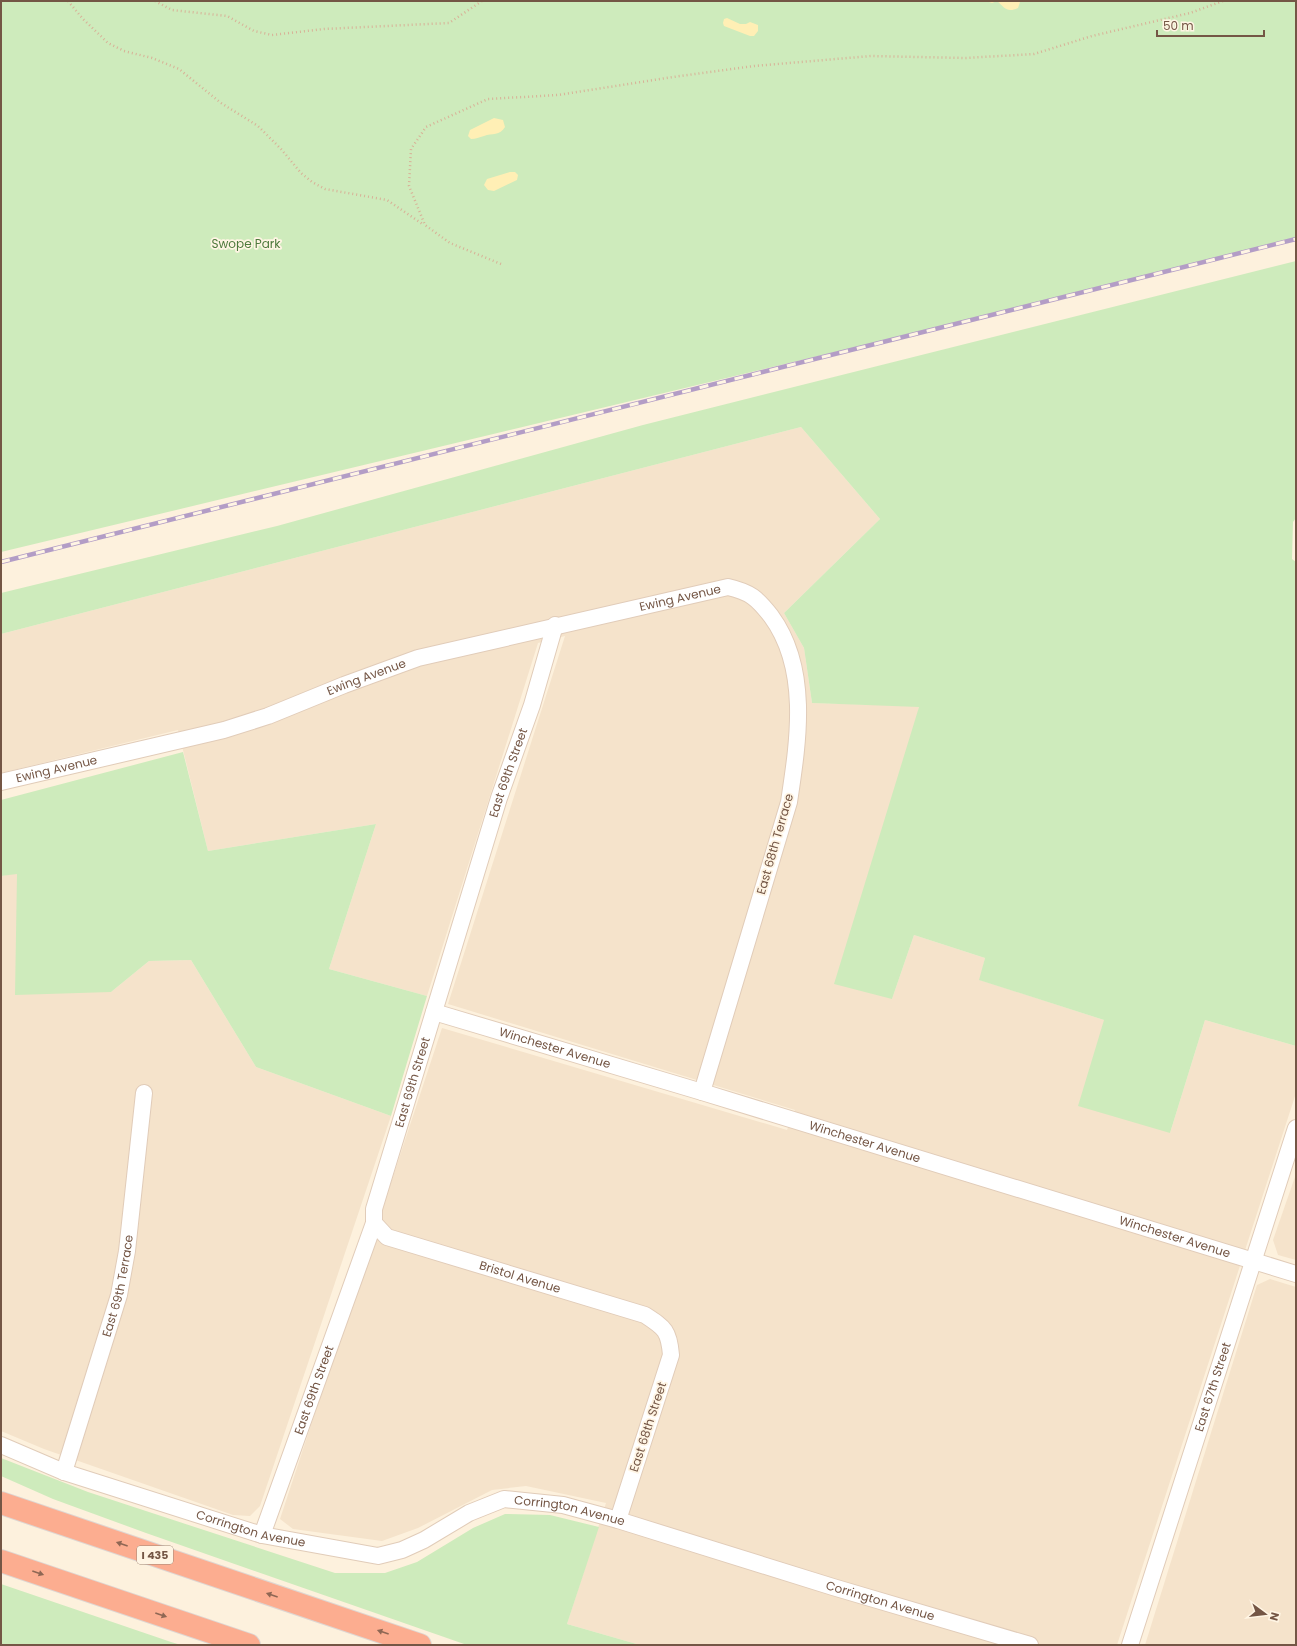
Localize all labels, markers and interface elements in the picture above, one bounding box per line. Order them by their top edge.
scale bar [1157,12,1264,38]
text: 50 m [1163,17,1194,34]
park label: Swope Park [211,235,281,252]
street label: Ewing Avenue [638,580,722,615]
street label: Ewing Avenue [324,654,408,699]
street label: East 69th Street [485,725,531,819]
street label: Ewing Avenue [14,751,99,786]
street label: East 68th Terrace [752,791,797,896]
street label: Winchester Avenue [497,1023,613,1072]
street label: East 69th Street [390,1035,434,1129]
street label: Winchester Avenue [807,1116,923,1166]
street label: Winchester Avenue [1117,1211,1233,1261]
street label: East 69th Terrace [97,1234,137,1339]
street label: Bristol Avenue [477,1256,563,1297]
street label: East 67th Street [1190,1340,1235,1434]
street label: East 69th Street [290,1343,337,1437]
street label: East 68th Street [625,1380,670,1474]
street label: Corrington Avenue [513,1491,627,1530]
street label: Corrington Avenue [194,1506,307,1551]
one-way arrow [116,1541,128,1547]
road number: I 435 [137,1546,173,1564]
one-way arrow [32,1571,44,1577]
street label: Corrington Avenue [824,1576,937,1624]
one-way arrow [265,1592,277,1598]
north arrow [1245,1594,1285,1634]
text: N [1266,1611,1283,1623]
one-way arrow [155,1613,167,1619]
one-way arrow [376,1629,388,1635]

